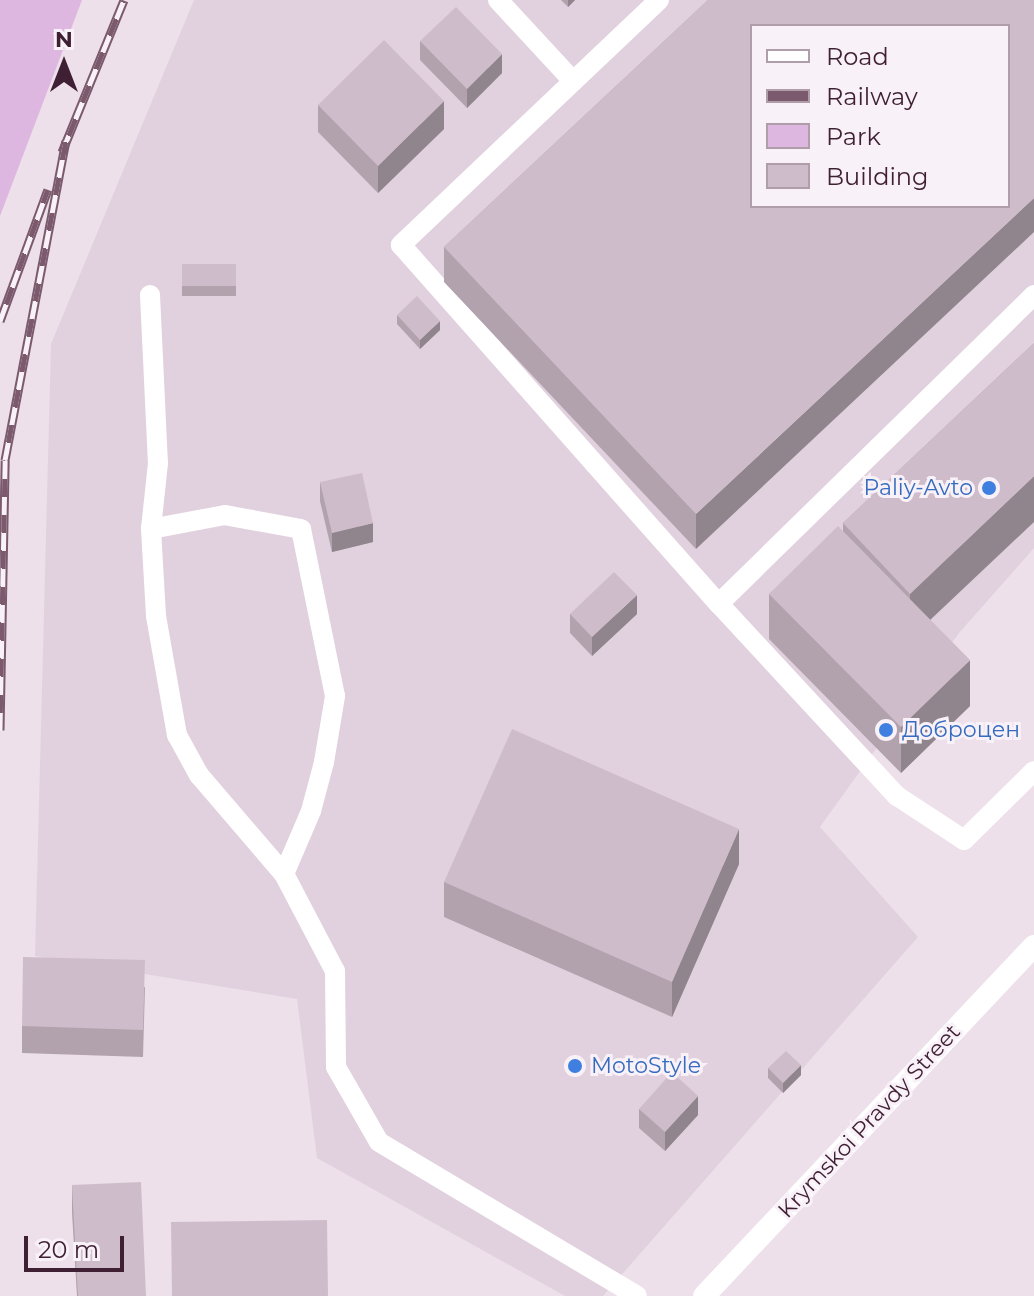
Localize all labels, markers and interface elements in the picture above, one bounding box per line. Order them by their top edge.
north arrow [24,24,104,104]
legend [750,24,1010,208]
text: N [55,26,73,53]
text: Road [826,42,889,71]
text: Railway [826,82,918,111]
text: Park [826,122,881,151]
text: Building [826,162,929,191]
place label: Paliy-Avto [864,475,973,501]
marker: Paliy-Avto [980,479,998,497]
place label: Доброцен [902,717,1020,743]
marker: Доброцен [877,721,895,739]
street label: Krymskoi Pravdy Street [772,1019,966,1223]
place label: MotoStyle [591,1053,701,1079]
marker: MotoStyle [566,1057,584,1075]
scale bar [28,1220,128,1270]
text: 20 m [38,1235,99,1264]

